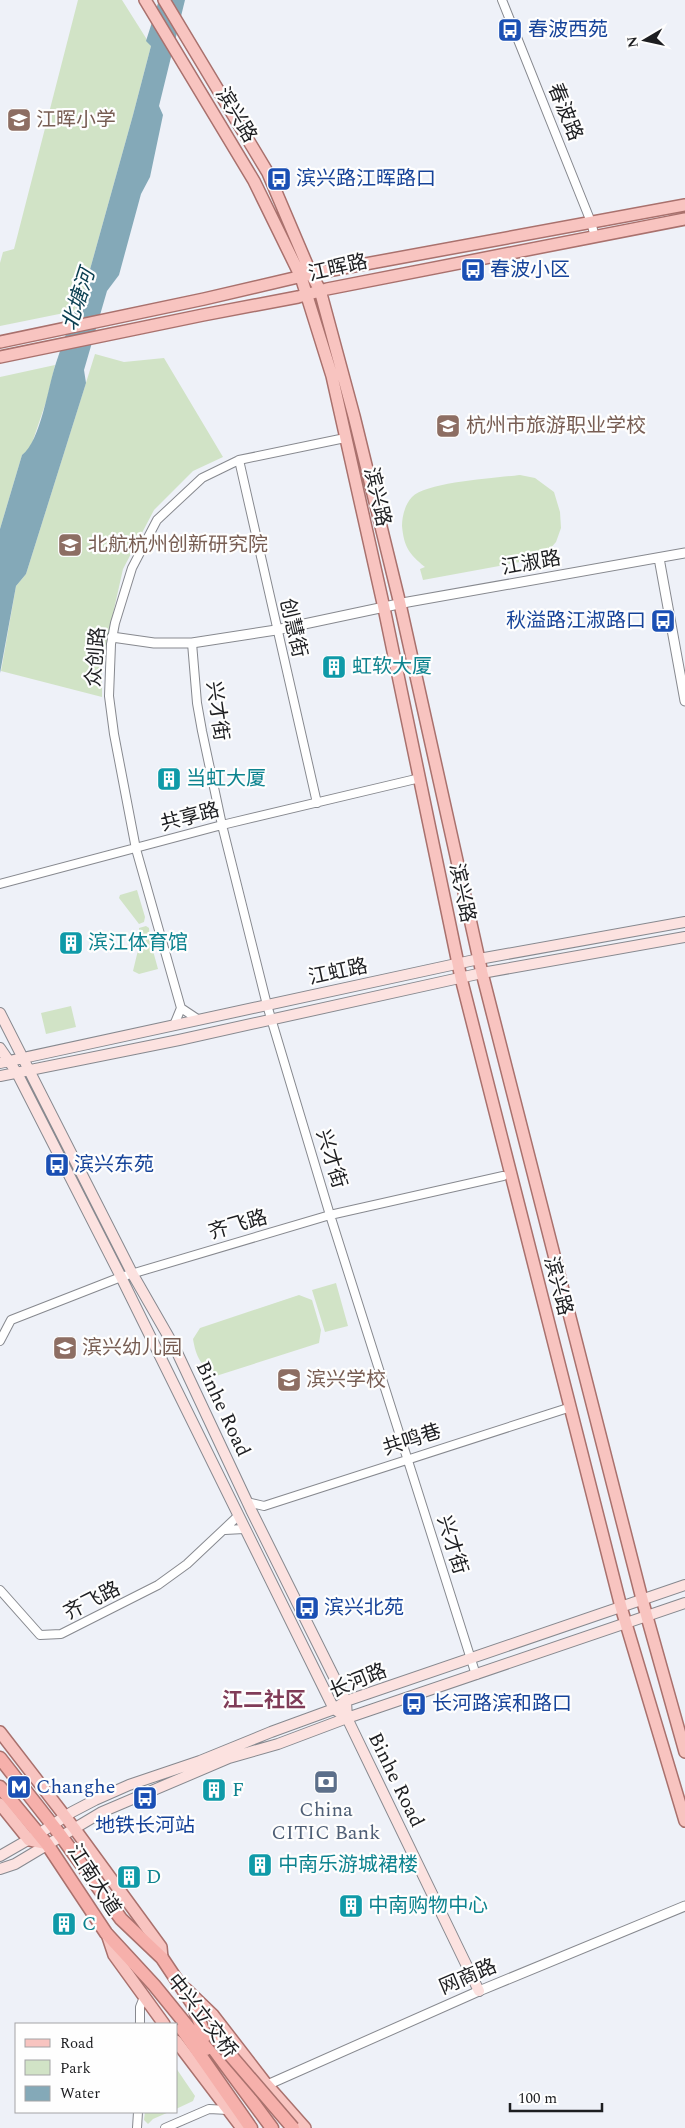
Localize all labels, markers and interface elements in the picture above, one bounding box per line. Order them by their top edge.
place label: 春波西苑 [528,15,608,45]
north arrow [620,15,670,65]
bus stop icon: 春波西苑 [497,17,523,43]
text: N [621,35,644,49]
street label: 春波路 [540,79,590,145]
street label: 滨兴路 [208,82,264,148]
place label: 江晖小学 [36,105,116,135]
school or university icon: 江晖小学 [6,107,32,133]
place label: 滨兴路江晖路口 [296,164,436,194]
bus stop icon: 滨兴路江晖路口 [266,166,292,192]
street label: 江晖路 [305,247,371,289]
place label: 春波小区 [490,255,570,285]
bus stop icon: 春波小区 [460,257,486,283]
water label: 北塘河 [54,261,105,335]
place label: 杭州市旅游职业学校 [466,411,646,441]
school or university icon: 杭州市旅游职业学校 [435,413,461,439]
street label: 滨兴路 [356,464,398,530]
place label: 北航杭州创新研究院 [88,530,268,560]
school or university icon: 北航杭州创新研究院 [57,532,83,558]
street label: 江淑路 [499,543,563,583]
street label: 创慧街 [272,595,314,661]
place label: 秋溢路江淑路口 [506,606,646,636]
bus stop icon: 秋溢路江淑路口 [650,608,676,634]
street label: 众创路 [78,626,114,688]
place label: 虹软大厦 [352,652,432,682]
building icon: 虹软大厦 [321,654,347,680]
street label: 兴才街 [198,679,236,743]
place label: 当虹大厦 [186,764,266,794]
building icon: 当虹大厦 [156,766,182,792]
street label: 共享路 [157,795,223,839]
street label: 滨兴路 [441,861,483,925]
place label: 滨江体育馆 [88,928,188,958]
building icon: 滨江体育馆 [58,930,84,956]
street label: 江虹路 [306,951,370,993]
street label: 兴才街 [308,1126,354,1192]
place label: 滨兴东苑 [74,1150,154,1180]
bus stop icon: 滨兴东苑 [44,1152,70,1178]
street label: 齐飞路 [205,1202,271,1248]
street label: 滨兴路 [536,1253,580,1319]
place label: 滨兴幼儿园 [82,1333,182,1363]
school or university icon: 滨兴幼儿园 [52,1335,78,1361]
street label: Binhe Road [188,1356,258,1462]
place label: 滨兴学校 [306,1365,386,1395]
school or university icon: 滨兴学校 [276,1367,302,1393]
street label: 共鸣巷 [379,1416,445,1464]
street label: 兴才街 [429,1512,475,1578]
street label: 齐飞路 [58,1574,126,1628]
place label: 滨兴北苑 [324,1593,404,1623]
bus stop icon: 滨兴北苑 [294,1595,320,1621]
street label: 长河路 [325,1656,391,1706]
district label: 江二社区 [222,1685,306,1717]
place label: 长河路滨和路口 [432,1689,572,1719]
bus stop icon: 长河路滨和路口 [401,1691,427,1717]
street label: Binhe Road [360,1727,432,1833]
bank icon: China CITIC Bank [313,1769,339,1795]
place label: Changhe [36,1772,115,1802]
metro station icon: Changhe [6,1774,32,1800]
place label: F [232,1775,244,1805]
building icon: F [201,1777,227,1803]
bus stop icon: 地铁长河站 [132,1785,158,1811]
place label: China CITIC Bank [272,1795,380,1848]
place label: 地铁长河站 [95,1811,195,1841]
street label: 江南大道 [60,1838,128,1922]
place label: 中南乐游城裙楼 [278,1850,418,1880]
building icon: 中南乐游城裙楼 [247,1852,273,1878]
place label: D [146,1862,162,1892]
building icon: D [116,1864,142,1890]
place label: 中南购物中心 [368,1891,488,1921]
building icon: 中南购物中心 [338,1893,364,1919]
place label: C [82,1909,97,1939]
building icon: C [51,1911,77,1937]
street label: 网商路 [435,1951,501,2003]
street label: 中兴立交桥 [159,1967,245,2065]
legend [15,2023,178,2113]
text: Road [60,2032,94,2055]
text: Park [60,2057,91,2080]
scale bar [510,2080,602,2112]
text: Water [60,2082,100,2105]
text: 100 m [518,2087,557,2110]

